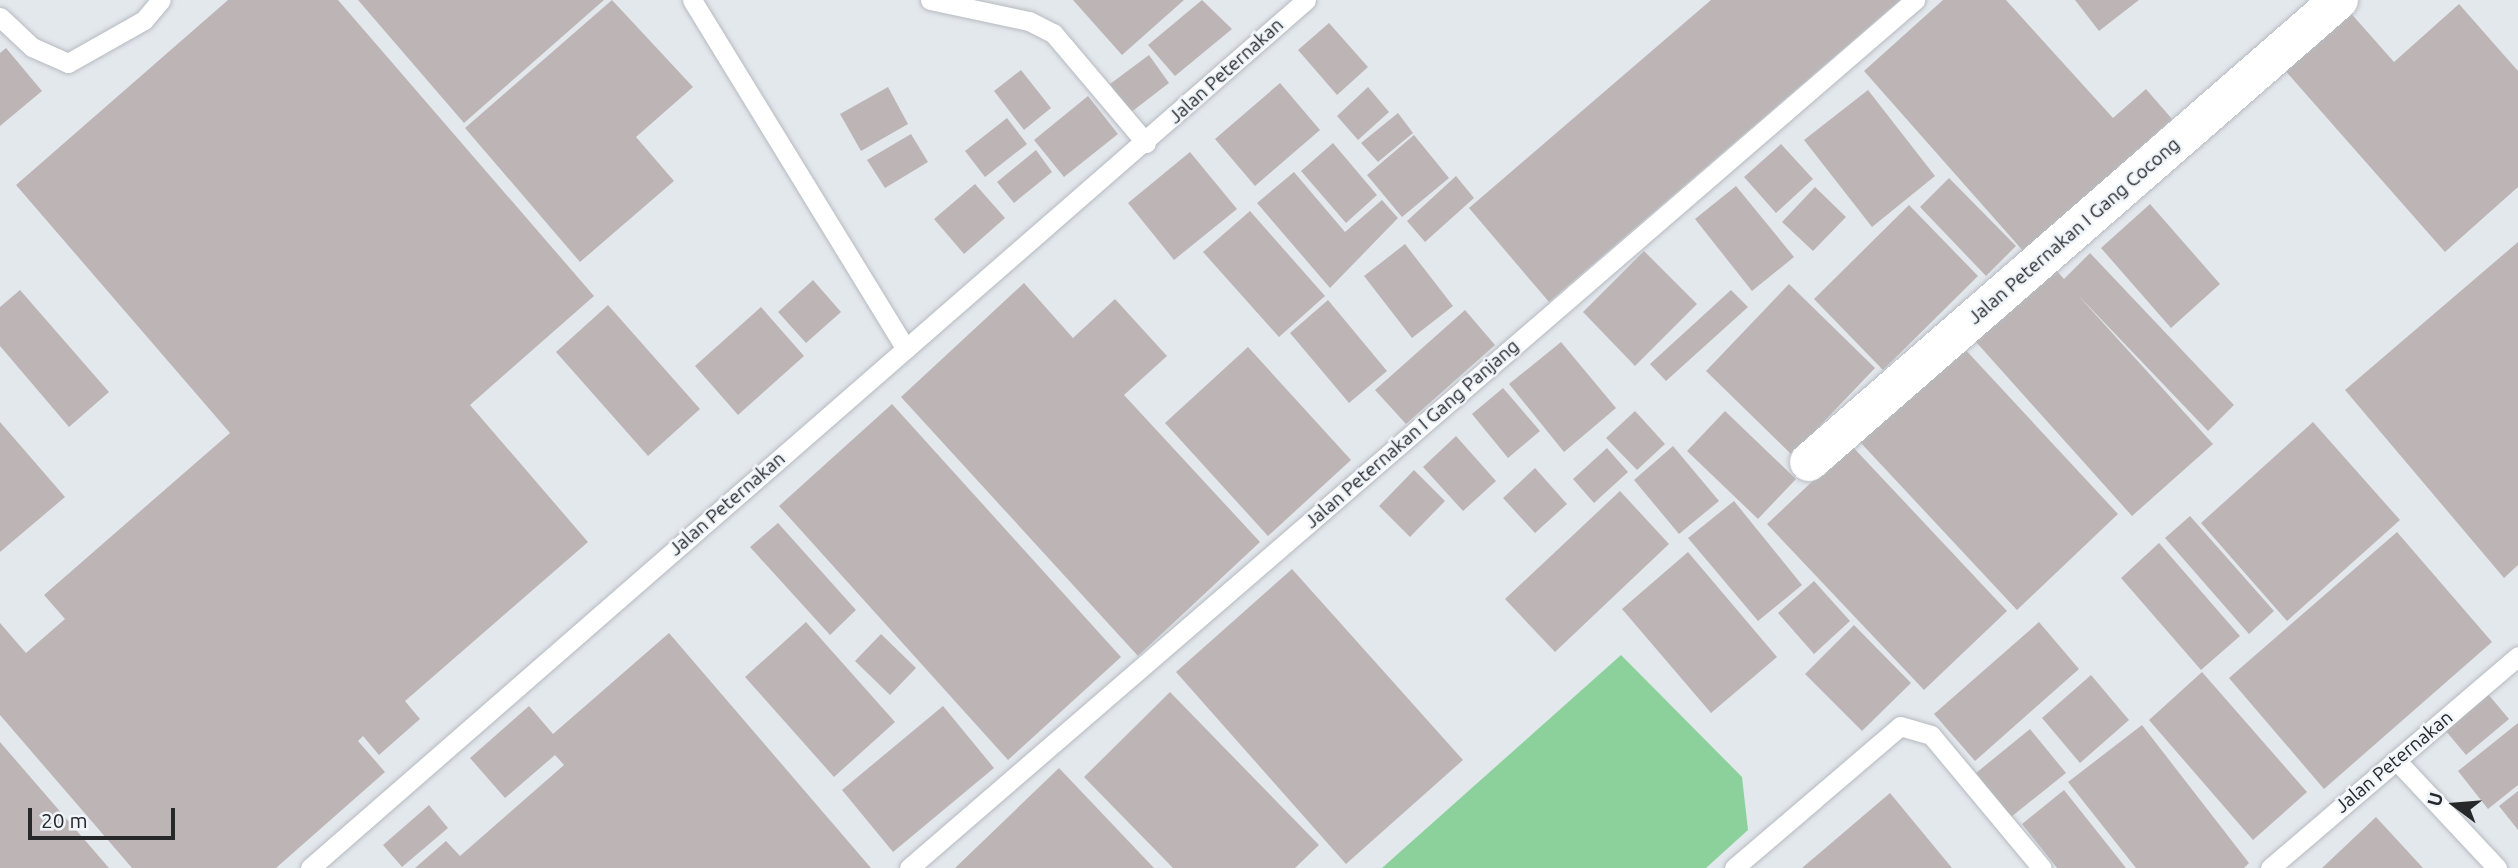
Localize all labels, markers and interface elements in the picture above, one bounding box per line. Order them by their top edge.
street label: Jalan Peternakan [1164,14,1288,128]
street label: Jalan Peternakan I Gang Cocong [1964,133,2184,329]
street label: Jalan Peternakan I Gang Panjang [1300,335,1524,533]
street label: Jalan Peternakan [664,447,790,561]
street label: Jalan Peternakan [2331,706,2457,818]
north arrow [2420,770,2490,840]
text: U [2422,790,2447,809]
scale bar [32,794,178,838]
text: 20 m [41,808,88,832]

